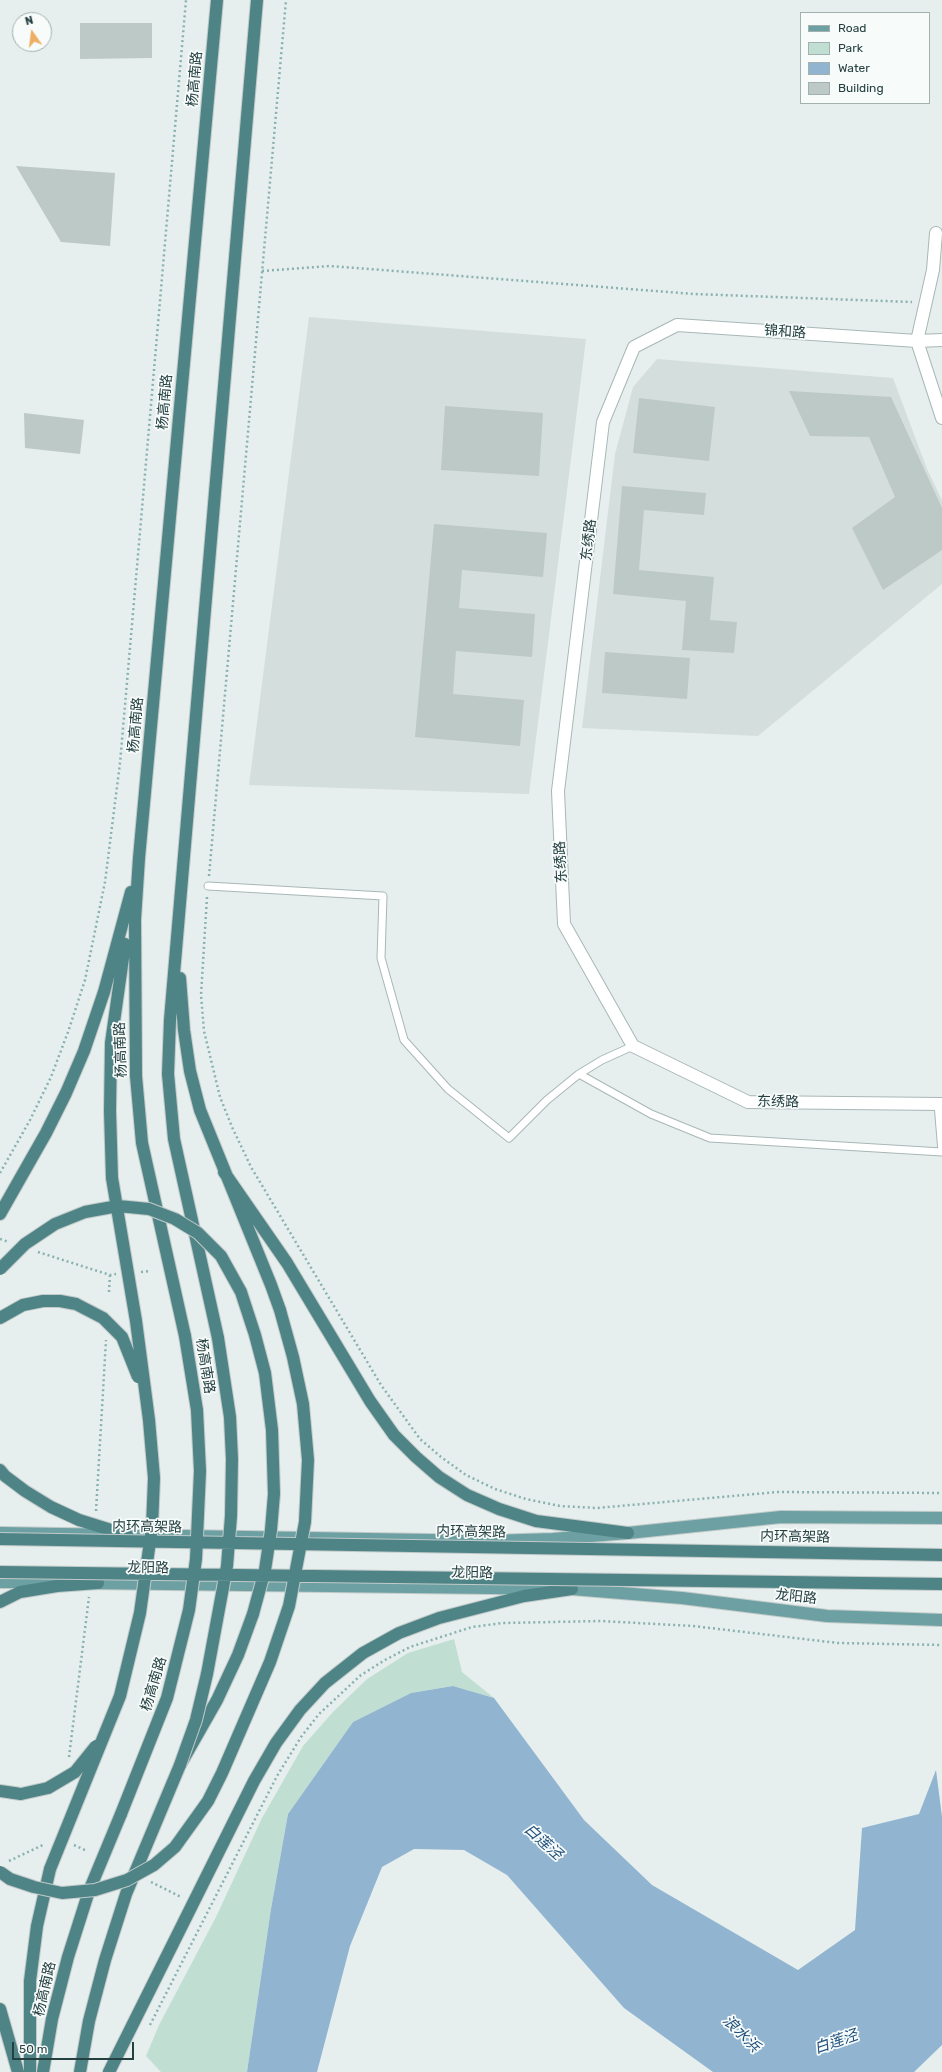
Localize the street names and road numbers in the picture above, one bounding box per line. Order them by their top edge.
street label: 杨高南路 [184,50,206,108]
street label: 锦和路 [763,322,807,342]
street label: 杨高南路 [154,373,176,431]
street label: 东绣路 [578,518,600,562]
street label: 杨高南路 [125,696,147,754]
street label: 东绣路 [552,841,570,883]
street label: 杨高南路 [112,1022,130,1078]
street label: 东绣路 [757,1093,799,1111]
street label: 杨高南路 [192,1337,218,1395]
street label: 内环高架路 [112,1518,182,1536]
street label: 内环高架路 [436,1523,506,1541]
street label: 内环高架路 [760,1528,830,1546]
street label: 龙阳路 [127,1559,169,1577]
street label: 龙阳路 [451,1564,493,1582]
street label: 龙阳路 [774,1586,818,1608]
street label: 杨高南路 [138,1655,170,1713]
street label: 杨高南路 [31,1960,59,2018]

